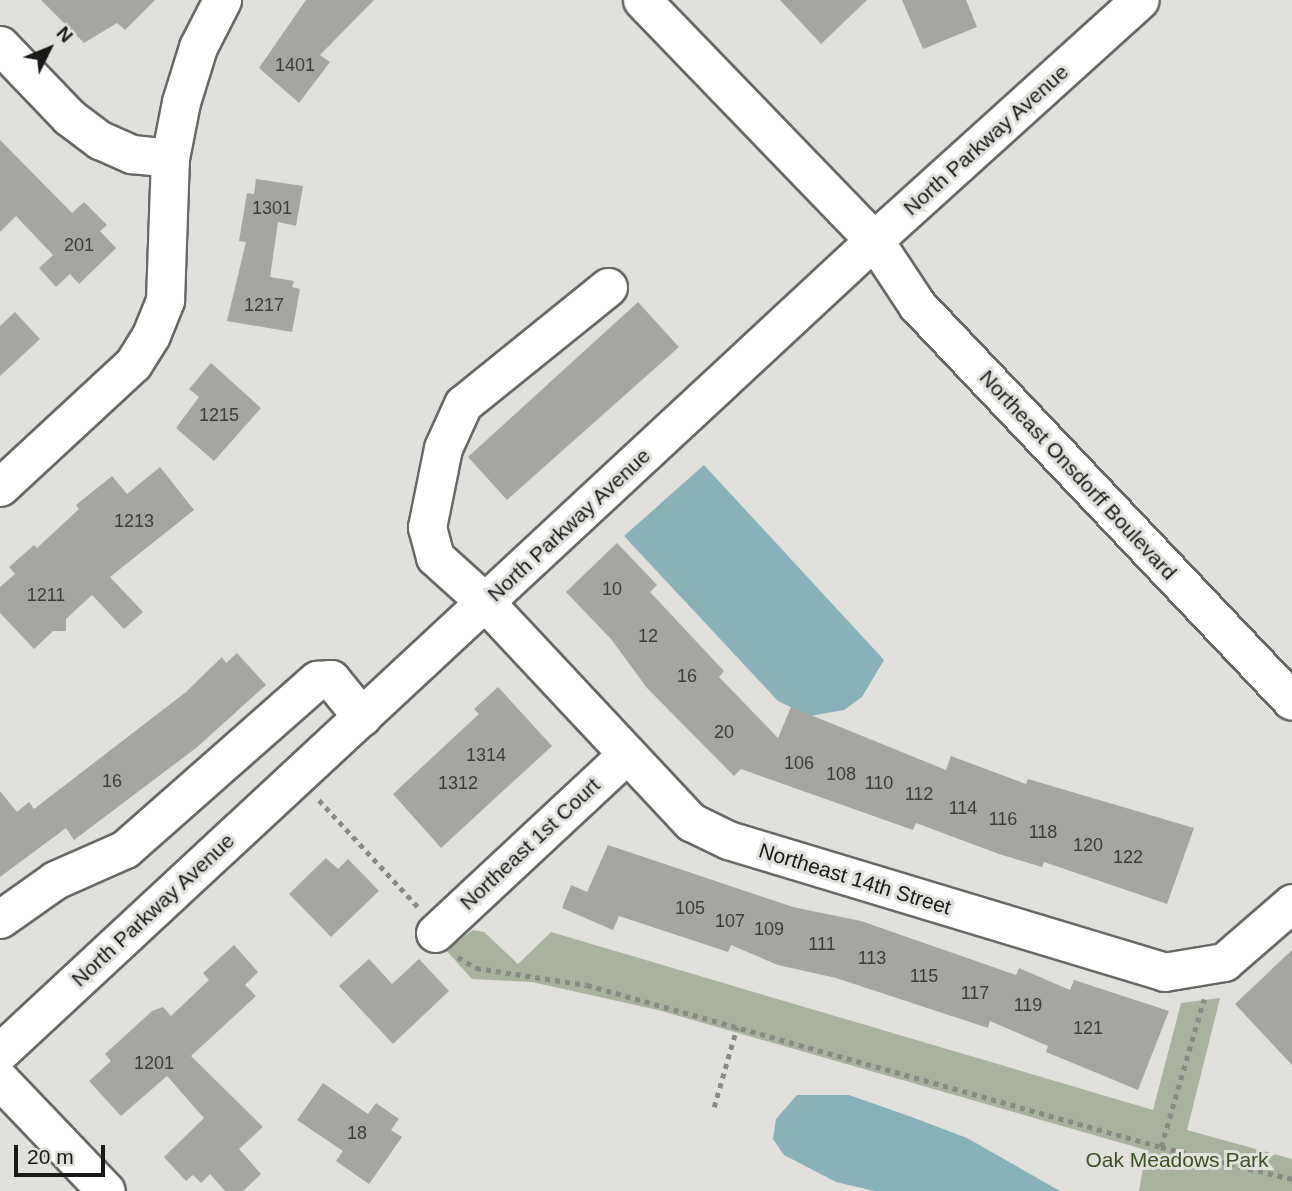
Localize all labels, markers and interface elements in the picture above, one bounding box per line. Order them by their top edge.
north arrow [14,14,84,84]
text: N [52,22,77,47]
house number: 1401 [275,54,315,76]
street label: North Parkway Avenue [898,59,1074,221]
house number: 1301 [252,197,292,219]
house number: 201 [64,234,94,256]
house number: 1217 [244,294,284,316]
street label: Northeast Onsdorff Boulevard [974,365,1182,585]
house number: 1215 [199,404,239,426]
street label: North Parkway Avenue [482,443,656,607]
house number: 1213 [114,510,154,532]
house number: 10 [602,578,622,600]
house number: 1211 [27,584,65,606]
house number: 12 [638,625,658,647]
house number: 16 [677,665,697,687]
house number: 20 [714,721,734,743]
house number: 1314 [466,744,506,766]
house number: 106 [784,752,814,774]
house number: 108 [826,763,856,785]
house number: 16 [102,770,122,792]
house number: 1312 [438,772,478,794]
house number: 110 [865,772,893,794]
street label: Northeast 1st Court [455,773,605,915]
house number: 112 [905,783,933,805]
house number: 114 [949,797,977,819]
house number: 116 [989,808,1017,830]
house number: 118 [1029,821,1057,843]
street label: North Parkway Avenue [66,828,240,992]
house number: 120 [1073,834,1103,856]
street label: Northeast 14th Street [756,838,954,920]
house number: 122 [1113,846,1143,868]
house number: 105 [675,897,705,919]
house number: 107 [715,910,745,932]
house number: 109 [754,918,784,940]
house number: 111 [808,933,836,955]
house number: 113 [858,947,886,969]
house number: 115 [910,965,938,987]
house number: 117 [961,982,989,1004]
house number: 119 [1014,994,1042,1016]
house number: 121 [1073,1017,1103,1039]
house number: 1201 [134,1052,174,1074]
house number: 18 [347,1122,367,1144]
scale bar [18,1132,108,1176]
text: 20 m [27,1145,74,1168]
park label: Oak Meadows Park [1085,1147,1269,1173]

